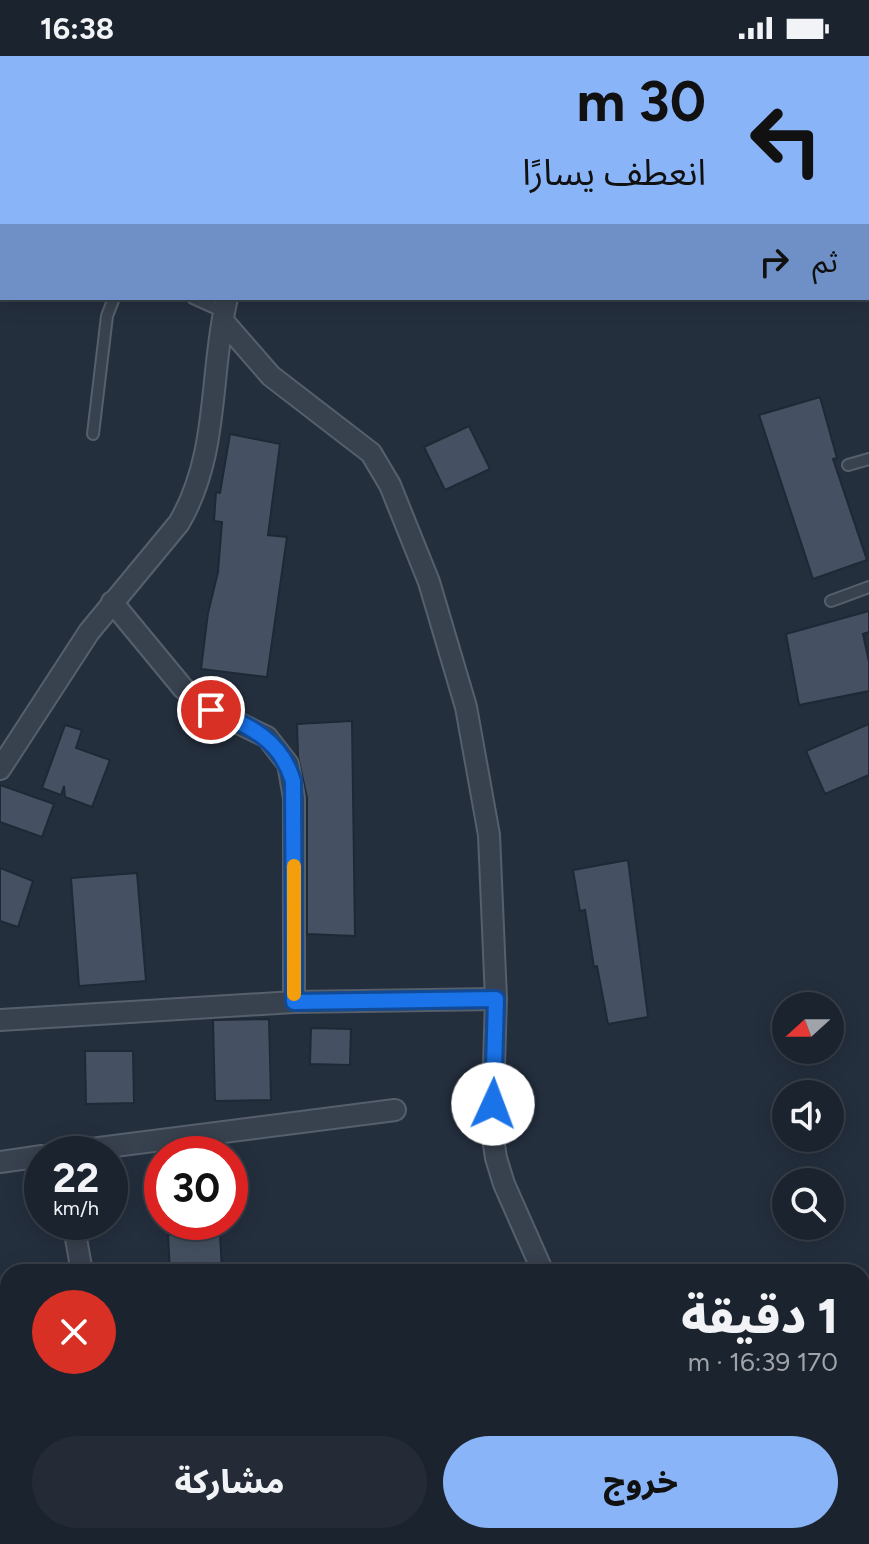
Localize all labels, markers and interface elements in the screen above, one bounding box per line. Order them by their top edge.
text: 16:38 [40,10,114,47]
text: 30 m [576,68,706,135]
icon: left [734,88,838,192]
text: انعطف يسارًا [522,151,706,194]
icon: right [752,240,796,284]
text: ثم [812,243,838,280]
pin [177,676,245,744]
icon: arrive [189,688,233,732]
north arrow [772,992,844,1064]
map controls [772,992,844,1240]
position arrow [451,1062,535,1146]
button: sound [772,1080,844,1152]
speed limit sign: 30 [144,1136,248,1240]
text: 22 [53,1154,99,1202]
button: search [772,1168,844,1240]
text: km/h [53,1196,99,1220]
text: 1 دقيقة [681,1287,838,1345]
button: close [32,1290,116,1374]
text: 170 m · 16:39 [688,1346,838,1378]
button: مشاركة [32,1436,427,1528]
button: خروج [443,1436,838,1528]

